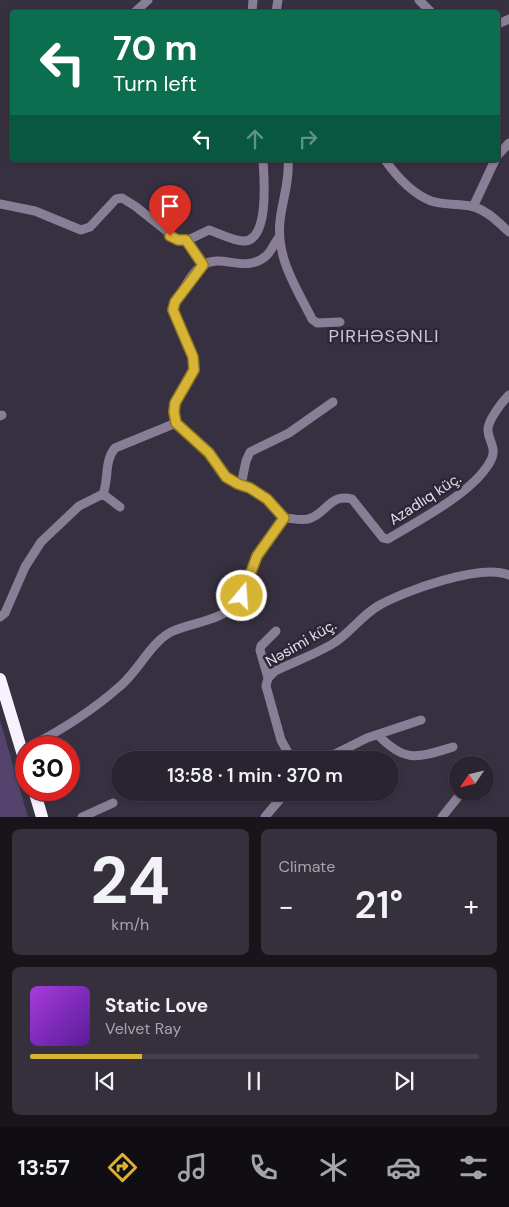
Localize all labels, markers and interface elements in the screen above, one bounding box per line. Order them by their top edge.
text: 70 m [113,25,197,71]
icon: left [30,30,95,95]
text: Turn left [113,69,197,98]
icon: left [188,125,216,153]
icon: ahead [241,125,269,153]
icon: right [294,125,322,153]
pin [149,185,191,236]
icon: arrive [156,192,184,220]
district label: PIRHƏSƏNLI [329,324,439,348]
street label: Azadlıq küç. [385,468,465,530]
position arrow [215,569,267,621]
street label: Nəsimi küç. [262,615,340,671]
speed limit sign: 30 [15,736,80,801]
north arrow [449,756,494,801]
map controls [449,756,494,801]
text: 13:58 · 1 min · 370 m [167,763,343,788]
text: 24 [91,839,170,923]
text: Climate [279,856,335,877]
text: 21° [354,880,403,930]
text: − [279,888,294,925]
text: + [464,888,479,925]
text: km/h [111,914,149,935]
text: Static Love [105,993,208,1018]
text: Velvet Ray [105,1018,181,1039]
icon: previous [91,1067,119,1095]
icon: pause [240,1067,268,1095]
icon: next [390,1067,418,1095]
icon: directions [105,1150,140,1185]
icon: music [175,1150,210,1185]
icon: phone [246,1150,281,1185]
icon: climate [316,1150,351,1185]
icon: car [386,1150,421,1185]
icon: filters [456,1150,491,1185]
text: 13:57 [18,1153,70,1182]

